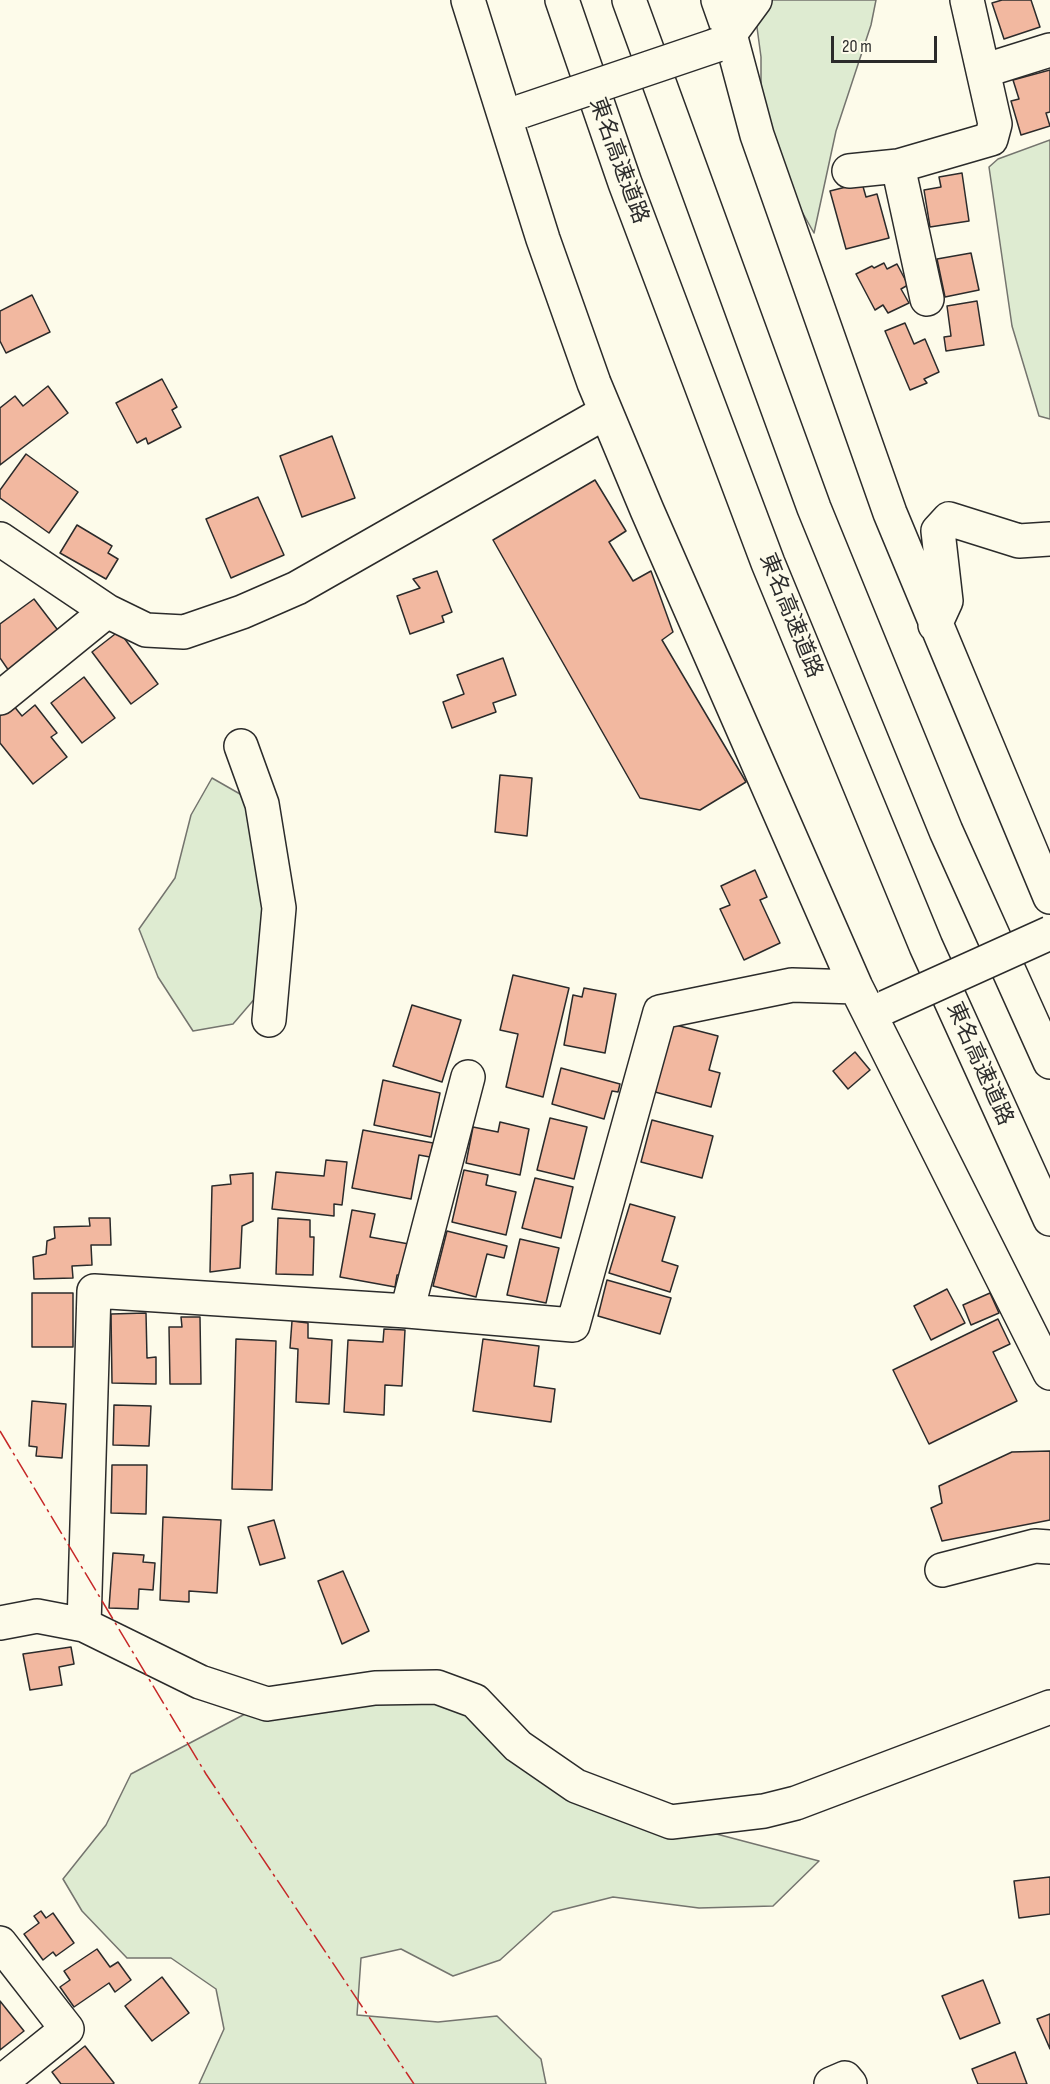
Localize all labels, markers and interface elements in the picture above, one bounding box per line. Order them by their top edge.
scale bar [834,24,940,62]
text: 20 m [842,36,872,57]
street label: 東名高速道路 [583,94,653,228]
street label: 東名高速道路 [753,550,827,682]
street label: 東名高速道路 [940,998,1018,1130]

